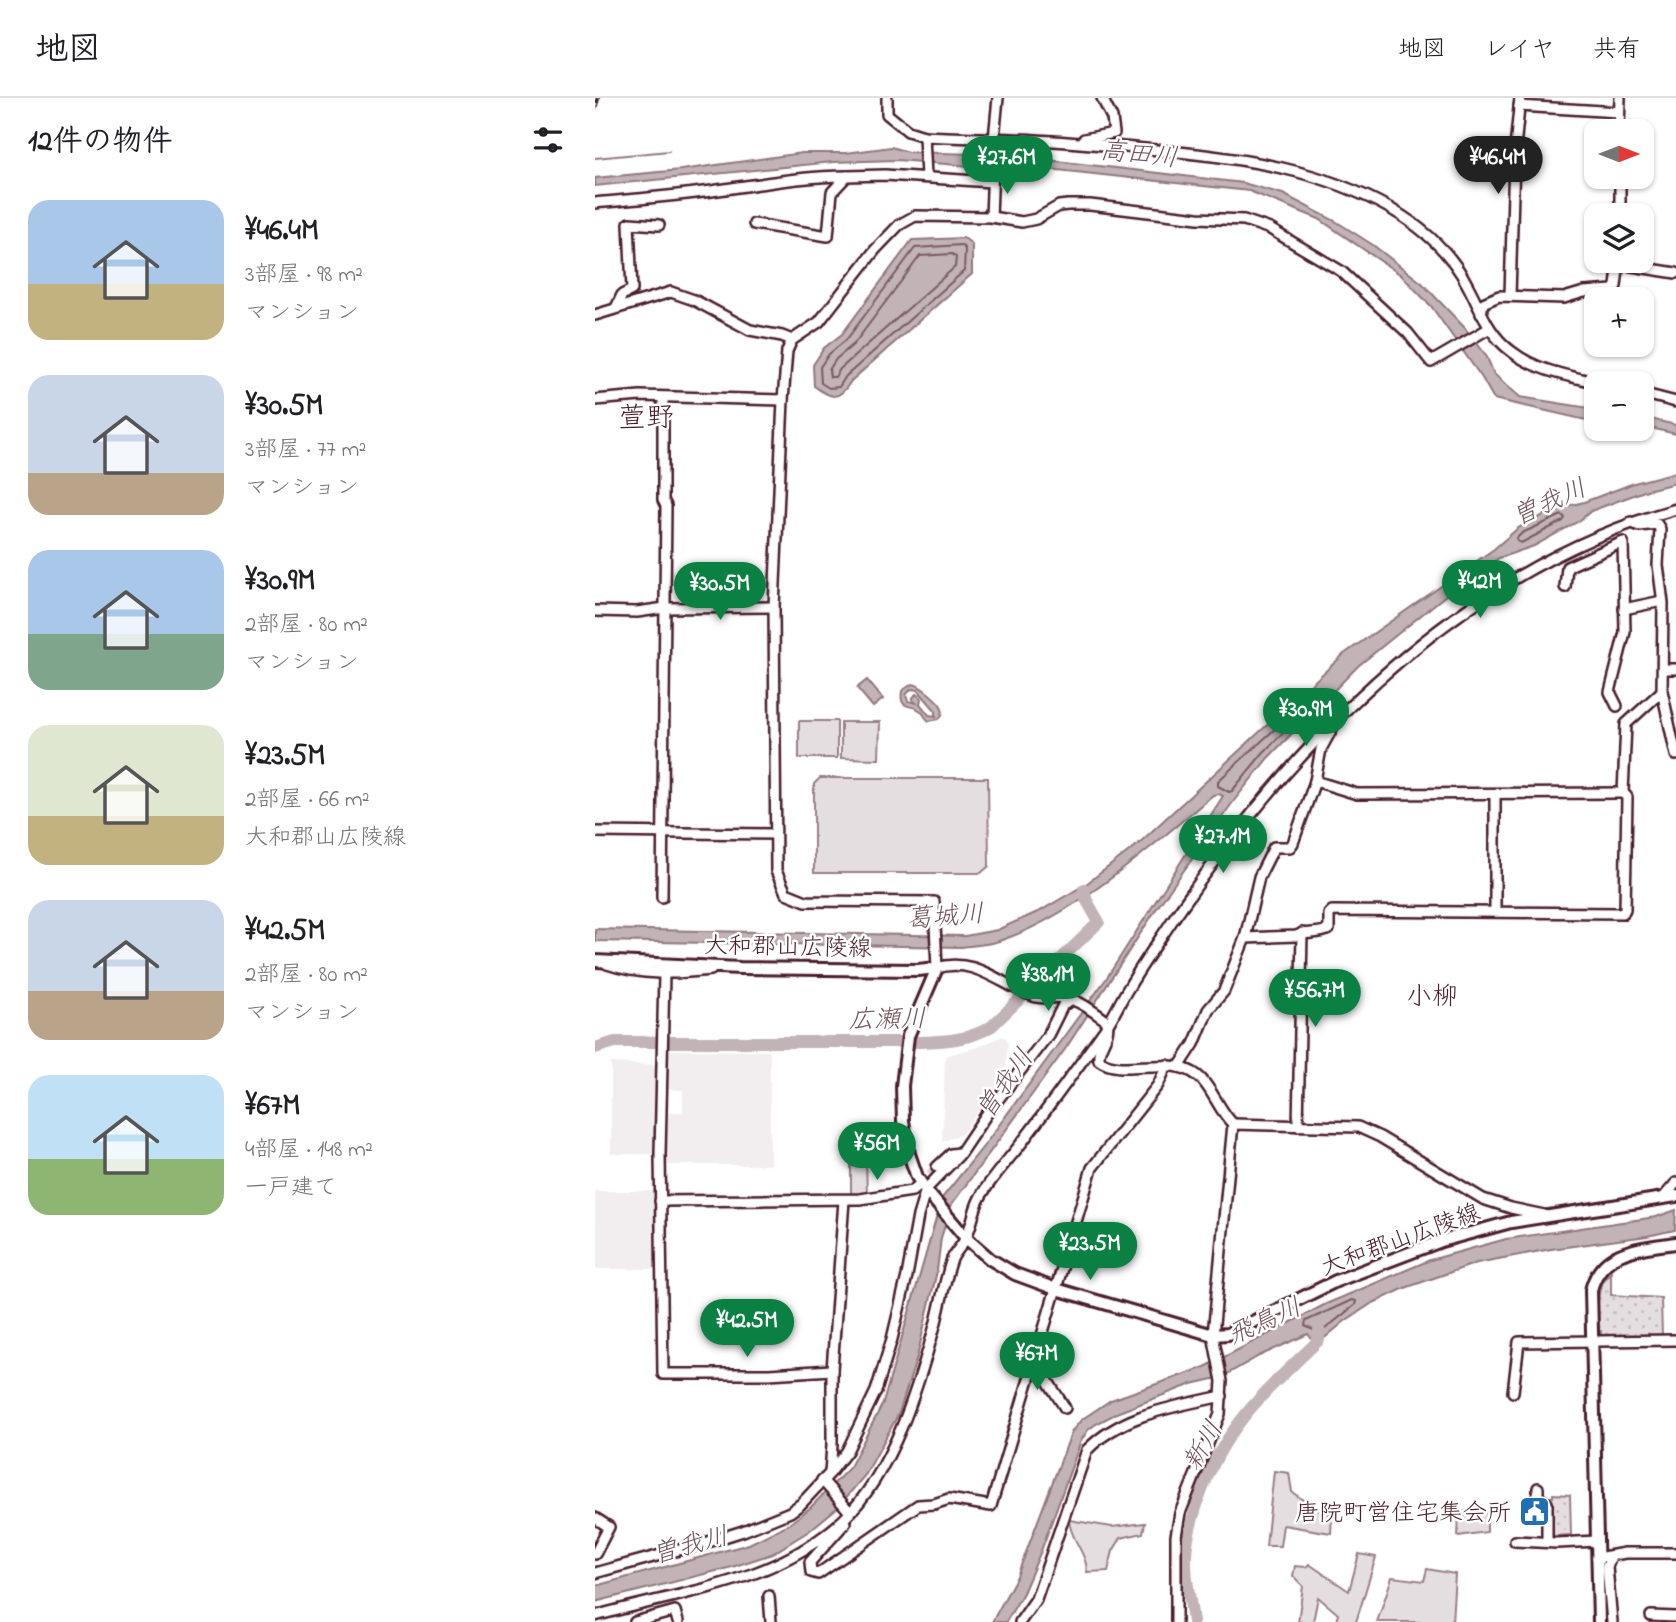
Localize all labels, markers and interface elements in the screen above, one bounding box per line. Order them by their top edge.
text: 地図 [35,27,101,75]
text: 地図 [1398,33,1446,68]
text: レイヤ [1484,33,1555,68]
text: 共有 [1593,33,1641,68]
north arrow [1584,119,1654,189]
map controls [1584,119,1654,441]
text: 12件の物件 [28,121,172,165]
icon: filters [529,121,567,159]
water label: 高田川 [1098,133,1179,179]
pin: ¥27.6M [950,136,1064,196]
pin: ¥46.4M [1441,136,1555,196]
text: ¥27.6M [978,142,1036,175]
text: ¥46.4M [1470,142,1526,175]
button: layers [1584,203,1654,273]
text: ¥46.4M [245,210,319,254]
icon: home [84,228,168,312]
text: 3部屋 · 98 m² [245,259,363,292]
button: + [1584,287,1654,357]
text: マンション [245,297,359,330]
button: − [1584,371,1654,441]
text: ¥30.5M [245,385,324,429]
district label: 萱野 [618,399,674,440]
icon: home [84,403,168,487]
text: 3部屋 · 77 m² [245,434,366,467]
water label: 曽我川 [1507,471,1594,537]
text: マンション [245,472,359,505]
text: ¥30.9M [245,560,315,604]
pin: ¥42M [1439,560,1521,620]
pin: ¥30.5M [663,562,777,622]
text: ¥42M [1458,566,1502,599]
text: ¥30.5M [690,568,750,601]
icon: home [84,578,168,662]
text: 2部屋 · 80 m² [245,609,368,642]
text: マンション [245,647,359,680]
pin: ¥30.9M [1249,688,1363,748]
text: ¥30.9M [1279,694,1333,727]
text: ¥23.5M [245,735,326,779]
icon: home [84,753,168,837]
text: 2部屋 · 66 m² [245,784,370,817]
pin: ¥27.1M [1166,816,1280,875]
text: ¥27.1M [1195,821,1251,854]
text: 大和郡山広陵線 [245,822,406,855]
water label: 葛城川 [905,896,985,940]
text: ¥42.5M [245,910,325,954]
icon: home [84,928,168,1012]
street label: 大和郡山広陵線 [704,930,872,967]
pin: ¥38.1M [991,954,1105,1013]
text: 2部屋 · 80 m² [245,959,368,992]
text: ¥38.1M [1021,959,1075,992]
pin: ¥56.7M [1258,970,1372,1029]
text: ¥56.7M [1285,975,1345,1008]
district label: 小柳 [1406,979,1458,1017]
text: マンション [245,997,359,1030]
water label: 広瀬川 [848,1001,926,1041]
water label: 曽我川 [969,1042,1044,1128]
text: ¥67M [245,1085,300,1129]
icon: home [84,1103,168,1187]
pin: ¥56M [836,1122,918,1182]
text: ¥56M [854,1128,900,1161]
text: 4部屋 · 148 m² [245,1134,373,1167]
text: 一戸建て [245,1172,337,1205]
street label: 大和郡山広陵線 [1316,1196,1486,1287]
pin: ¥23.5M [1033,1222,1147,1282]
text: ¥23.5M [1059,1228,1121,1261]
water label: 飛鳥川 [1222,1290,1309,1356]
pin: ¥42.5M [690,1300,804,1359]
text: ¥42.5M [716,1305,778,1338]
pin: ¥67M [996,1332,1078,1392]
text: ¥67M [1016,1338,1058,1371]
water label: 新川 [1175,1414,1234,1479]
public building icon: 唐院町営住宅集会所 [1517,1495,1551,1529]
place label: 唐院町営住宅集会所 [1295,1497,1511,1532]
water label: 曽我川 [648,1518,733,1575]

